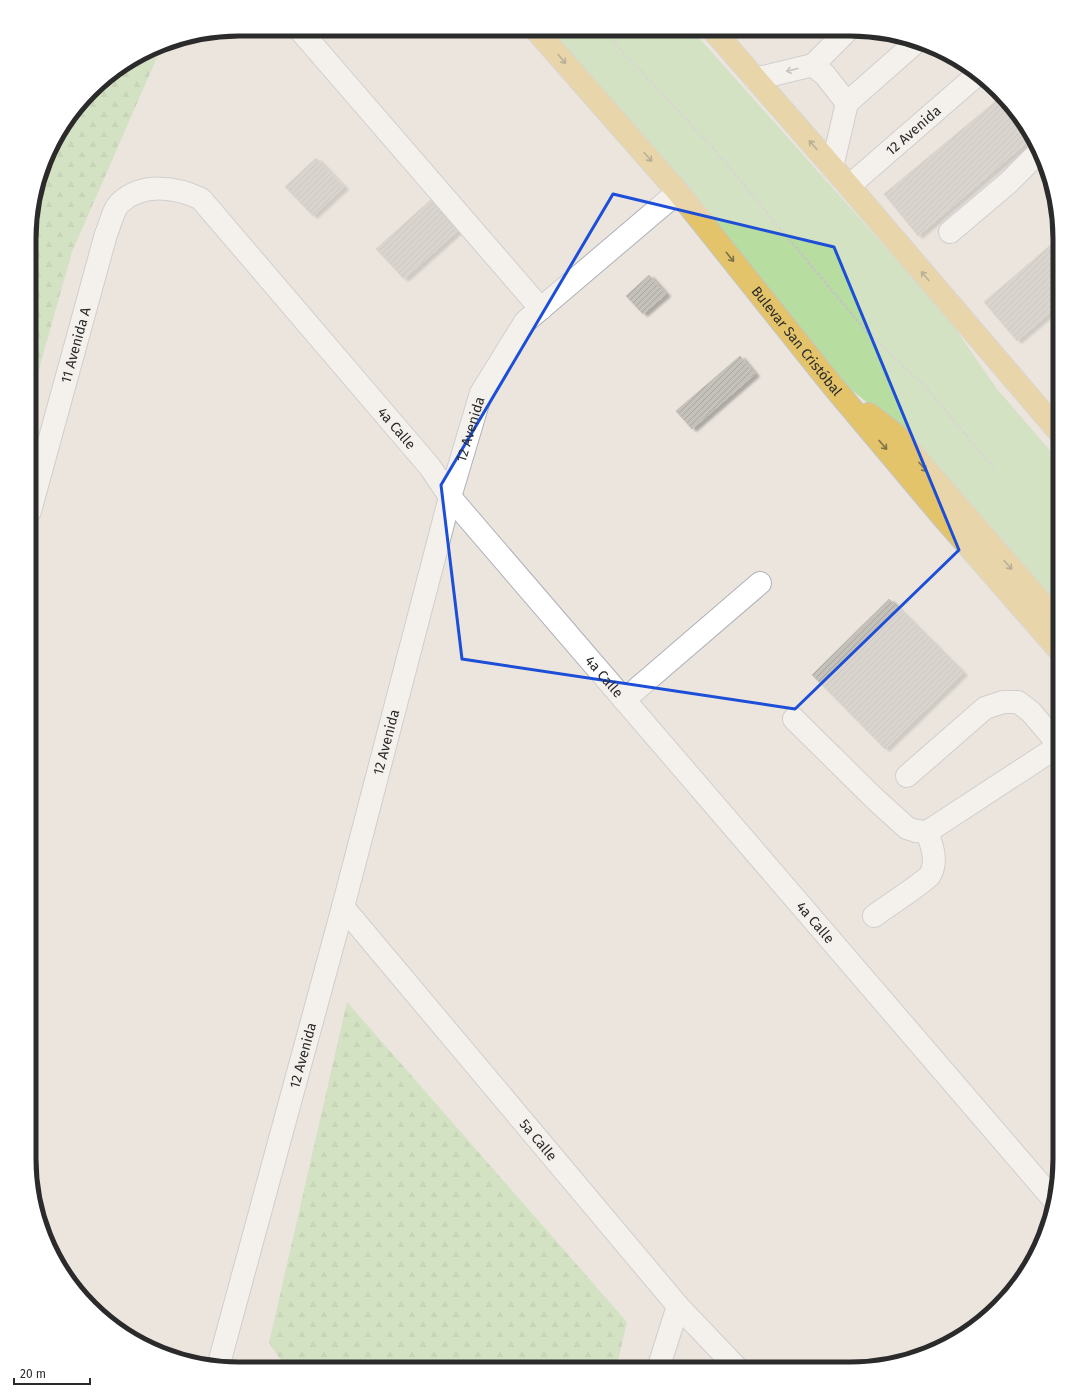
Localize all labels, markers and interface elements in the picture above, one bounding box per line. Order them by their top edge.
one-way arrow [557,54,567,64]
one-way arrow [786,67,799,74]
street label: 12 Avenida [882,102,944,159]
one-way arrow [809,140,818,151]
one-way arrow [643,152,652,162]
one-way arrow [726,252,735,263]
one-way arrow [921,270,930,281]
street label: Bulevar San Cristóbal [748,283,846,399]
street label: 11 Avenida A [57,305,94,385]
street label: 12 Avenida [452,395,488,464]
street label: 4a Calle [374,404,419,453]
one-way arrow [878,440,887,450]
one-way arrow [919,461,928,472]
one-way arrow [1003,560,1012,570]
street label: 4a Calle [582,652,627,701]
street label: 12 Avenida [369,707,403,777]
street label: 4a Calle [793,898,838,947]
street label: 12 Avenida [286,1021,320,1090]
street label: 5a Calle [516,1115,561,1164]
scale bar [14,1360,90,1386]
text: 20 m [20,1367,46,1381]

